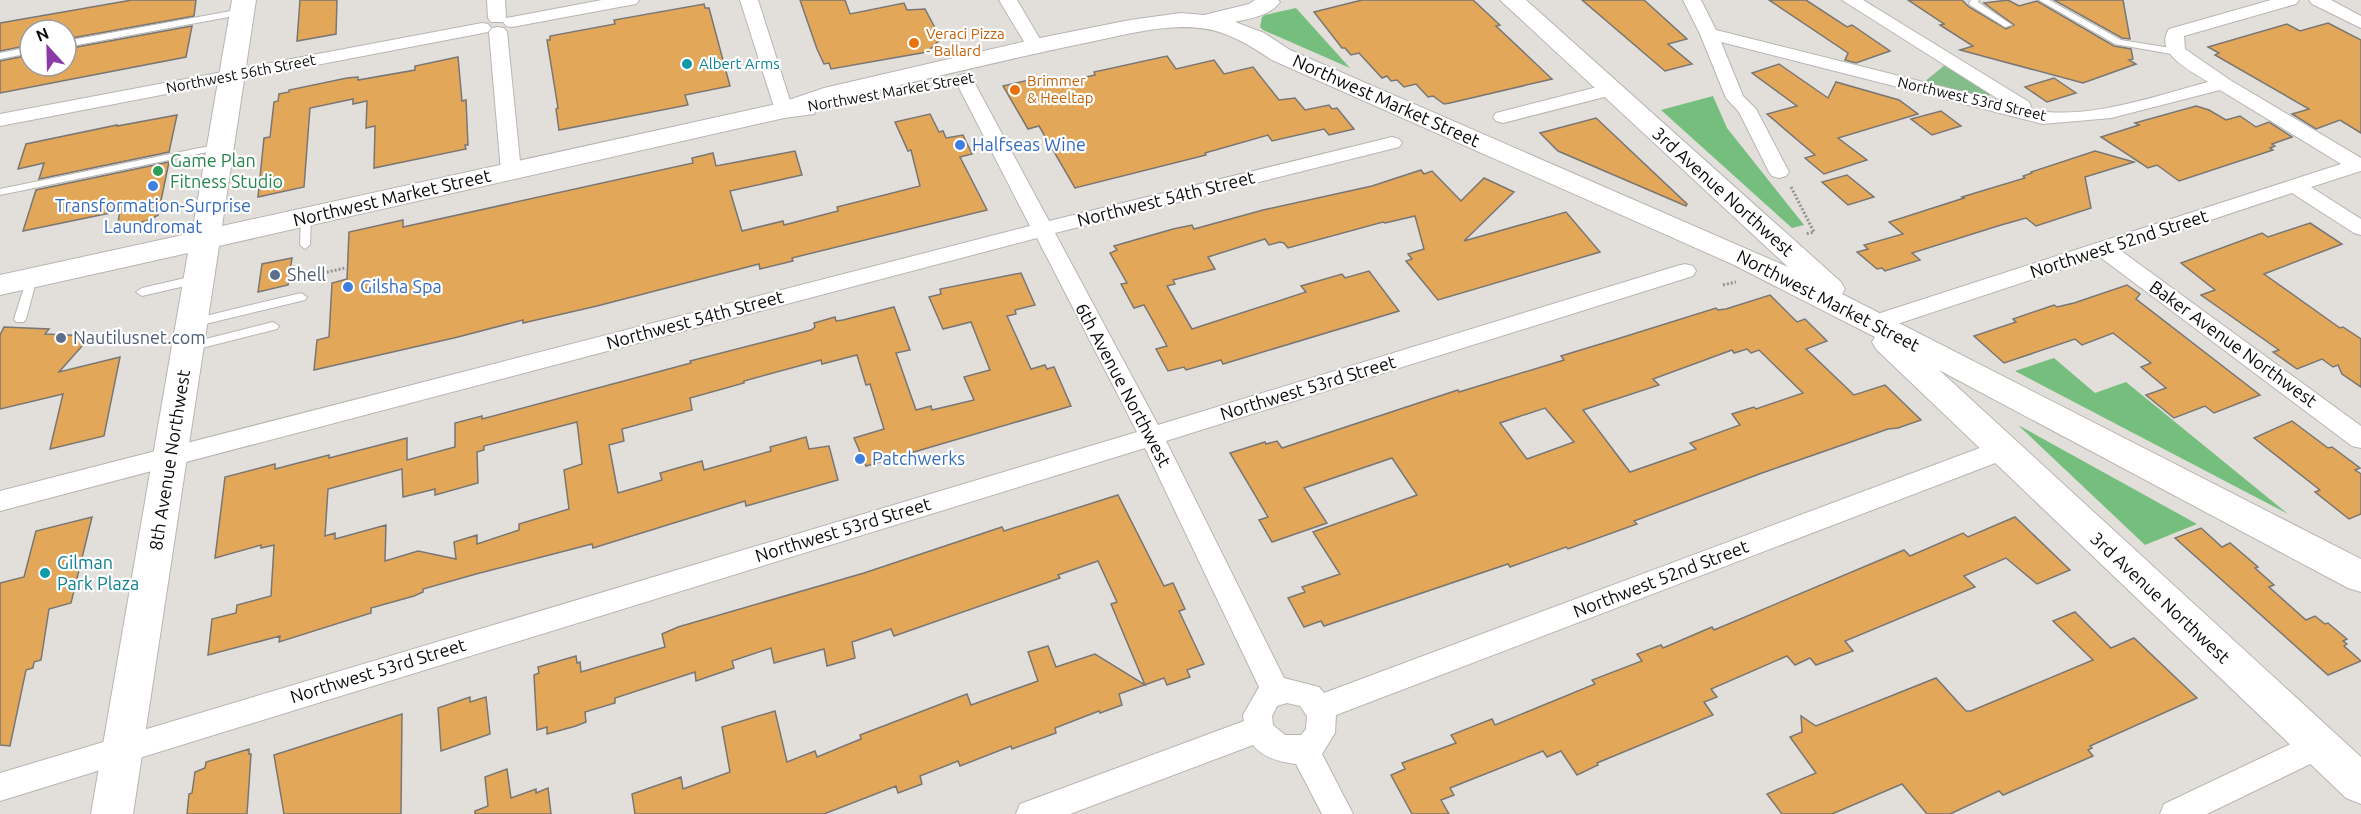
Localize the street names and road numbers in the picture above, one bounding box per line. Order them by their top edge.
street label: Northwest Market Street [1290,50,1483,150]
street label: Northwest 56th Street [165,51,317,96]
street label: Northwest Market Street [806,68,976,115]
street label: Northwest 53rd Street [1896,73,2048,124]
street label: 3rd Avenue Northwest [1649,123,1798,260]
street label: Northwest Market Street [291,165,493,230]
street label: Northwest 54th Street [1075,166,1257,230]
street label: Northwest 52nd Street [2027,205,2210,281]
street label: Northwest Market Street [1734,245,1923,355]
street label: Baker Avenue Northwest [2146,276,2321,410]
street label: Northwest 54th Street [604,286,785,352]
street label: 6th Avenue Northwest [1072,299,1176,470]
street label: Northwest 53rd Street [1218,351,1398,423]
street label: 8th Avenue Northwest [145,368,193,552]
street label: Northwest 53rd Street [753,493,933,565]
street label: 3rd Avenue Northwest [2087,528,2234,667]
street label: Northwest 52nd Street [1570,535,1751,621]
street label: Northwest 53rd Street [288,634,468,706]

